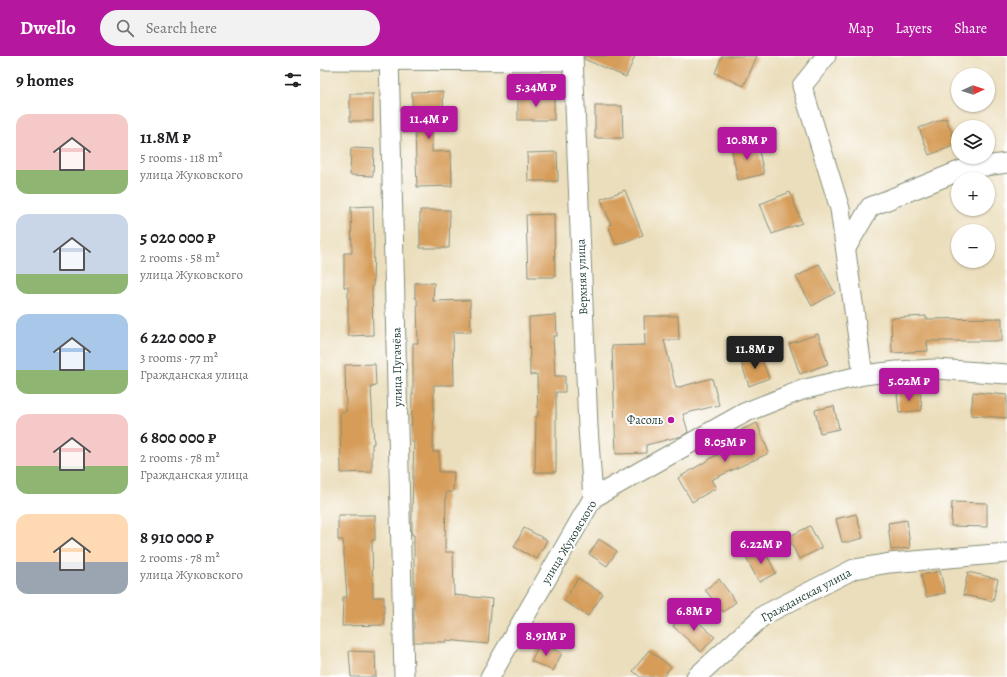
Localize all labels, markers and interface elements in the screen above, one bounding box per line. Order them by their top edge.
search box [100,10,380,46]
text: Dwello [20,15,76,41]
icon: search [114,17,136,39]
text: Search here [146,18,217,38]
text: Map [848,19,874,38]
text: Layers [896,19,932,38]
text: Share [954,19,987,38]
north arrow [951,68,995,112]
map controls [951,68,995,268]
text: 9 homes [16,69,74,92]
icon: filters [282,69,304,91]
pin: 5.34M ₽ [499,74,573,108]
text: 5.34M ₽ [516,78,556,95]
pin: 11.4M ₽ [392,106,466,140]
text: 11.4M ₽ [410,110,448,127]
button: layers [951,120,995,164]
text: 11.8M ₽ [140,126,191,149]
pin: 10.8M ₽ [710,127,784,161]
icon: home [48,130,96,178]
text: 10.8M ₽ [727,131,767,148]
text: 5 rooms · 118 m² [140,149,223,166]
text: улица Жуковского [140,166,243,183]
button: + [951,172,995,216]
button: − [951,224,995,268]
text: 5 020 000 ₽ [140,226,216,249]
icon: home [48,230,96,278]
street label: Верхняя улица [573,238,591,315]
text: 2 rooms · 58 m² [140,249,220,266]
text: улица Жуковского [140,266,243,283]
text: 6 220 000 ₽ [140,326,216,349]
street label: улица Пугачёва [388,327,406,408]
icon: home [48,330,96,378]
pin: 11.8M ₽ [718,336,792,370]
text: 11.8M ₽ [736,340,774,357]
text: 3 rooms · 77 m² [140,349,218,366]
text: Гражданская улица [140,366,249,383]
pin: 5.02M ₽ [872,368,946,402]
text: 5.02M ₽ [888,372,930,389]
place label: Фасоль [627,412,664,428]
marker: Фасоль [666,415,676,425]
text: 6 800 000 ₽ [140,426,216,449]
pin: 8.05M ₽ [688,429,762,463]
icon: home [48,430,96,478]
text: 8.05M ₽ [704,433,746,450]
text: 2 rooms · 78 m² [140,449,220,466]
text: Гражданская улица [140,466,249,483]
street label: улица Жуковского [537,497,600,588]
text: 8 910 000 ₽ [140,526,214,549]
icon: home [48,530,96,578]
pin: 6.22M ₽ [724,531,798,565]
text: 6.22M ₽ [740,535,782,552]
text: 2 rooms · 78 m² [140,549,220,566]
street label: Гражданская улица [758,564,854,626]
text: улица Жуковского [140,566,243,583]
pin: 6.8M ₽ [661,598,727,632]
text: 6.8M ₽ [676,602,712,619]
pin: 8.91M ₽ [509,623,583,657]
text: 8.91M ₽ [526,627,566,644]

